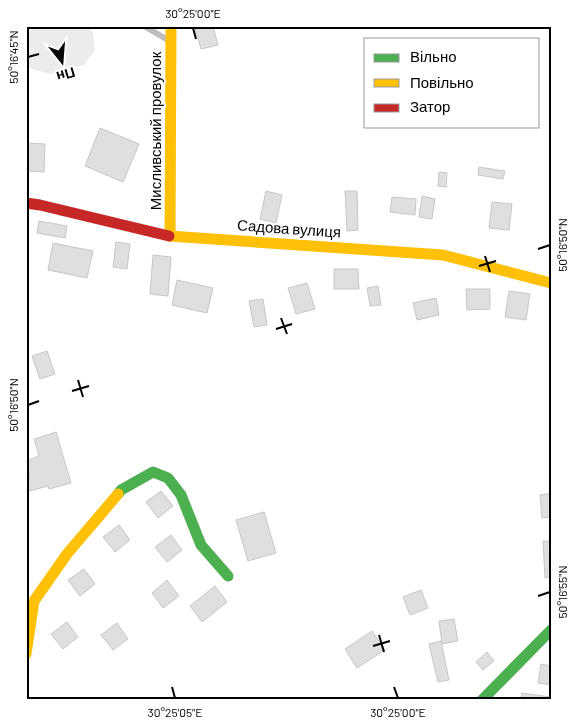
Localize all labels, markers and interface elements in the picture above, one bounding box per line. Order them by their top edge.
text: 30°25'00"E [165,6,221,20]
text: 50°16'45"N [6,30,20,84]
north arrow [38,38,88,88]
legend [364,38,540,128]
text: Вільно [410,47,457,65]
street label: Мисливський провулок [146,51,164,210]
text: Пн [55,64,77,86]
text: Повільно [410,73,474,91]
text: Затор [410,97,450,115]
street label: Садова вулиця [236,215,342,241]
text: 50°16'50"N [555,218,569,272]
text: 50°16'50"N [6,378,20,432]
text: 50°16'55"N [555,565,569,619]
text: 30°25'05"E [147,705,203,719]
text: 30°25'00"E [370,705,426,719]

